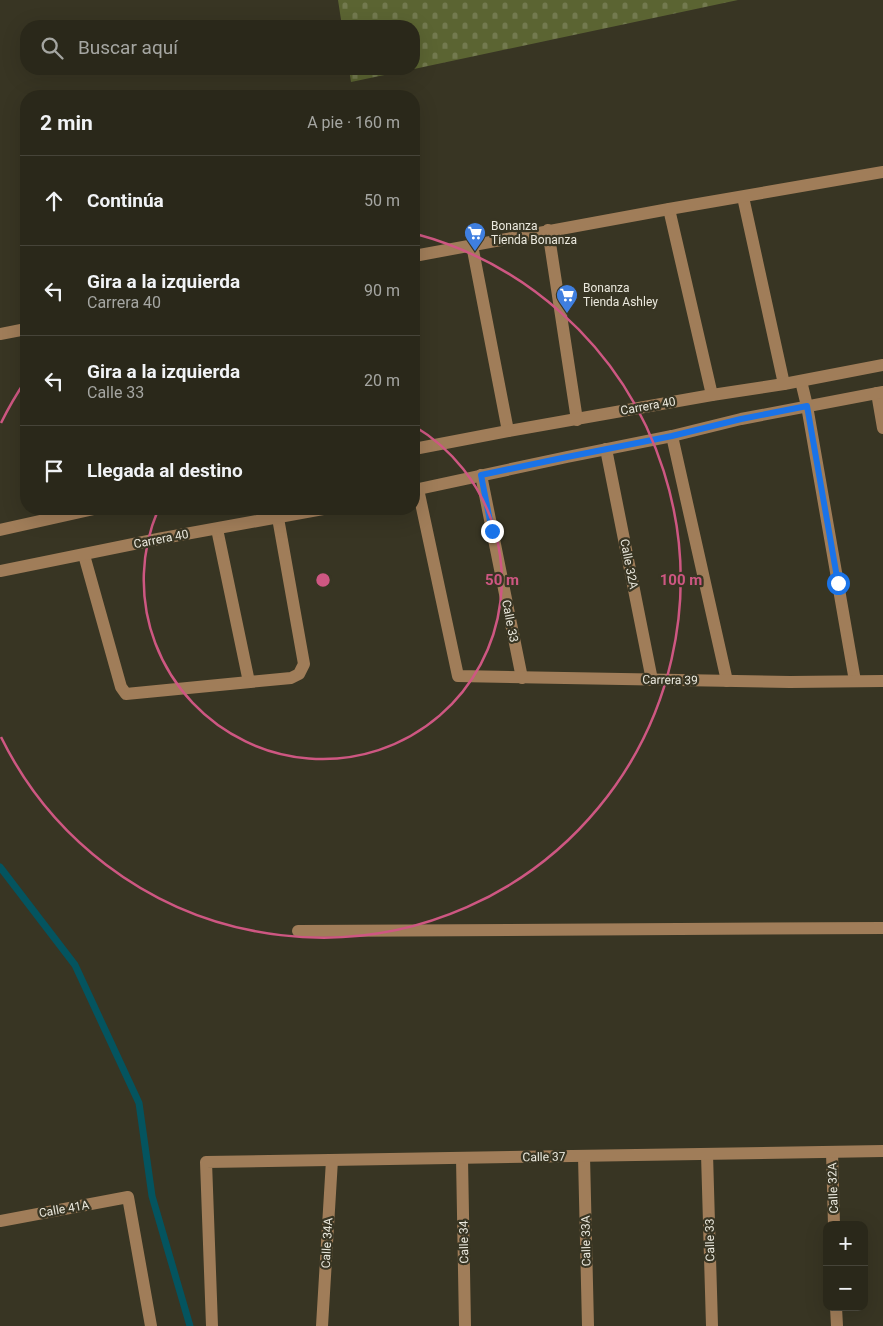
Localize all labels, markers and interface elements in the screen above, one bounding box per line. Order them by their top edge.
search box [20,20,420,75]
icon: search [38,34,66,62]
text: Buscar aquí [78,36,178,59]
text: 2 min [40,111,93,135]
text: A pie · 160 m [307,113,400,132]
icon: ahead [40,187,68,215]
text: Continúa [87,189,164,212]
text: 50 m [364,191,400,210]
place label: Bonanza Tienda Bonanza [491,219,577,247]
supermarket icon: Bonanza Tienda Bonanza [463,221,487,252]
text: Gira a la izquierda [87,270,240,293]
icon: left [40,277,68,305]
text: 90 m [364,281,400,300]
place label: Bonanza Tienda Ashley [583,281,658,309]
supermarket icon: Bonanza Tienda Ashley [555,283,579,314]
text: Carrera 40 [87,293,161,312]
text: Gira a la izquierda [87,360,240,383]
icon: left [40,367,68,395]
text: 20 m [364,371,400,390]
text: Calle 33 [87,383,144,402]
street label: Carrera 40 [619,394,677,418]
icon: arrive [40,457,68,485]
text: Llegada al destino [87,459,243,482]
route end [481,520,504,543]
street label: Carrera 40 [132,527,190,551]
street label: Calle 32A [617,538,641,590]
centre of rings [314,571,332,589]
text: 50 m [485,571,519,589]
text: 100 m [660,571,702,589]
route start [827,572,850,595]
street label: Calle 33 [499,599,521,643]
street label: Carrera 39 [642,673,698,687]
street label: Calle 37 [522,1150,566,1164]
street label: Calle 32A [825,1162,841,1214]
street label: Calle 41A [38,1198,90,1220]
street label: Calle 33A [579,1215,593,1267]
street label: Calle 34A [319,1217,335,1269]
street label: Calle 33 [703,1218,717,1262]
street label: Calle 34 [457,1220,471,1264]
map controls [823,1221,868,1311]
button: + [823,1221,868,1266]
button: − [823,1266,868,1311]

